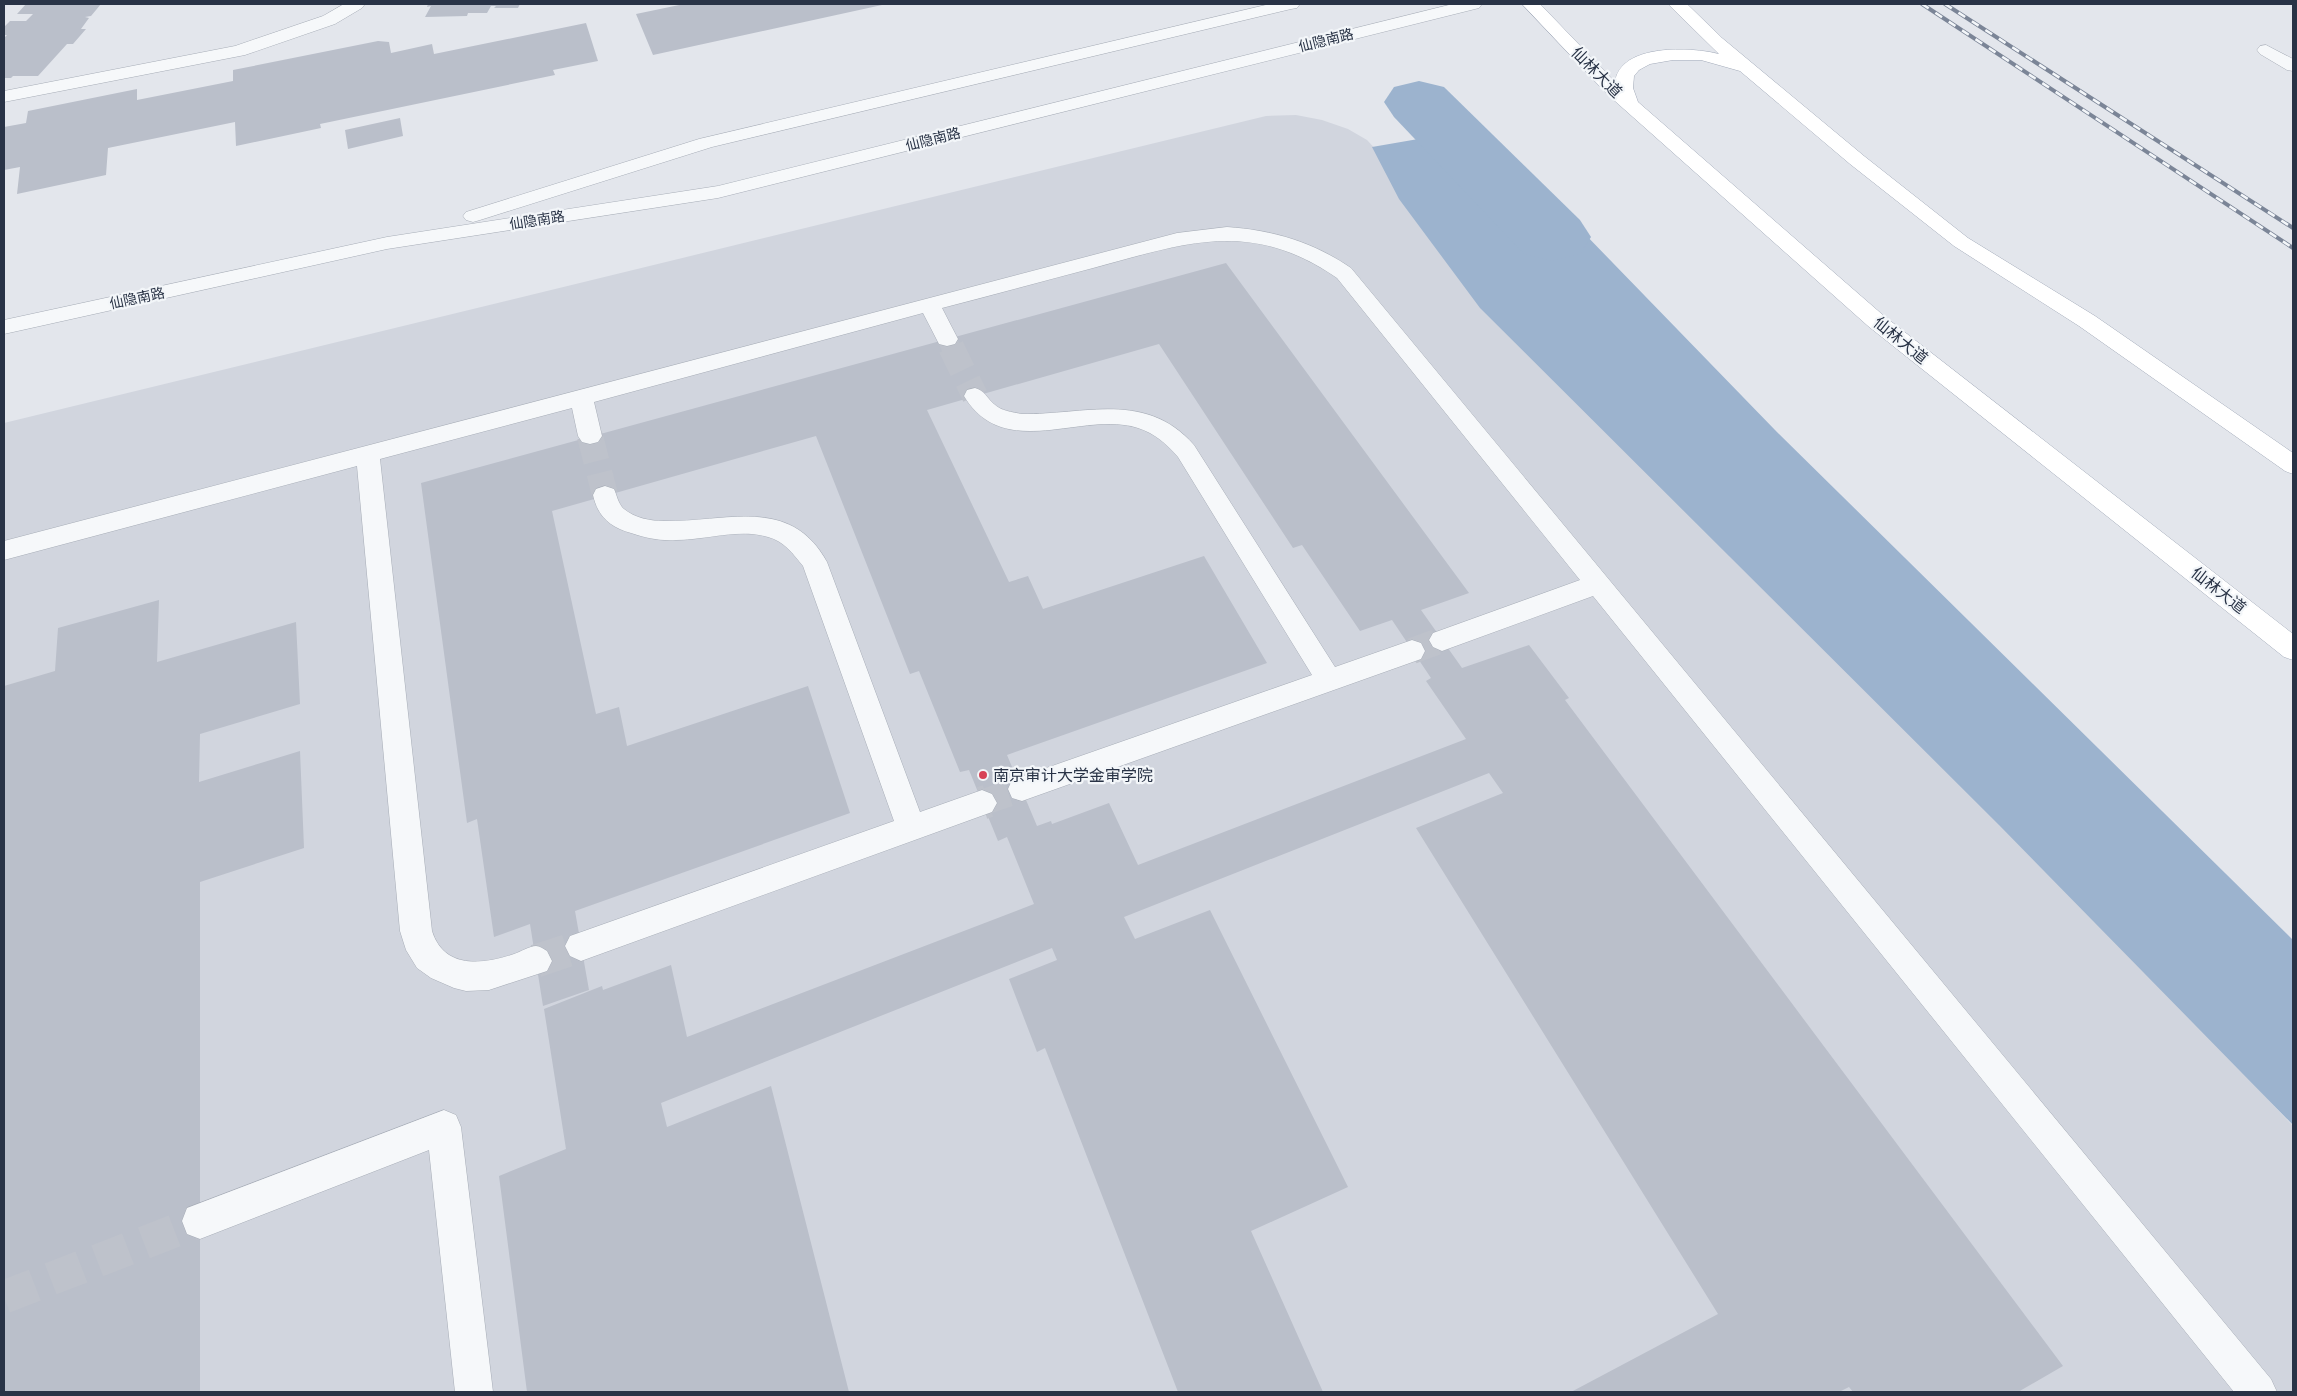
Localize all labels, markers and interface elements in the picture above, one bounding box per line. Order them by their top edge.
street label: 仙隐南路 [1297,25,1355,56]
street label: 仙林大道 [1567,43,1626,102]
street label: 仙隐南路 [904,124,962,155]
street label: 仙隐南路 [508,208,566,233]
street label: 仙隐南路 [108,284,166,313]
street label: 仙林大道 [1870,313,1932,368]
street label: 仙林大道 [2188,563,2250,618]
place label: 南京审计大学金审学院 [993,766,1153,785]
marker: 南京审计大学金审学院 [977,769,989,781]

